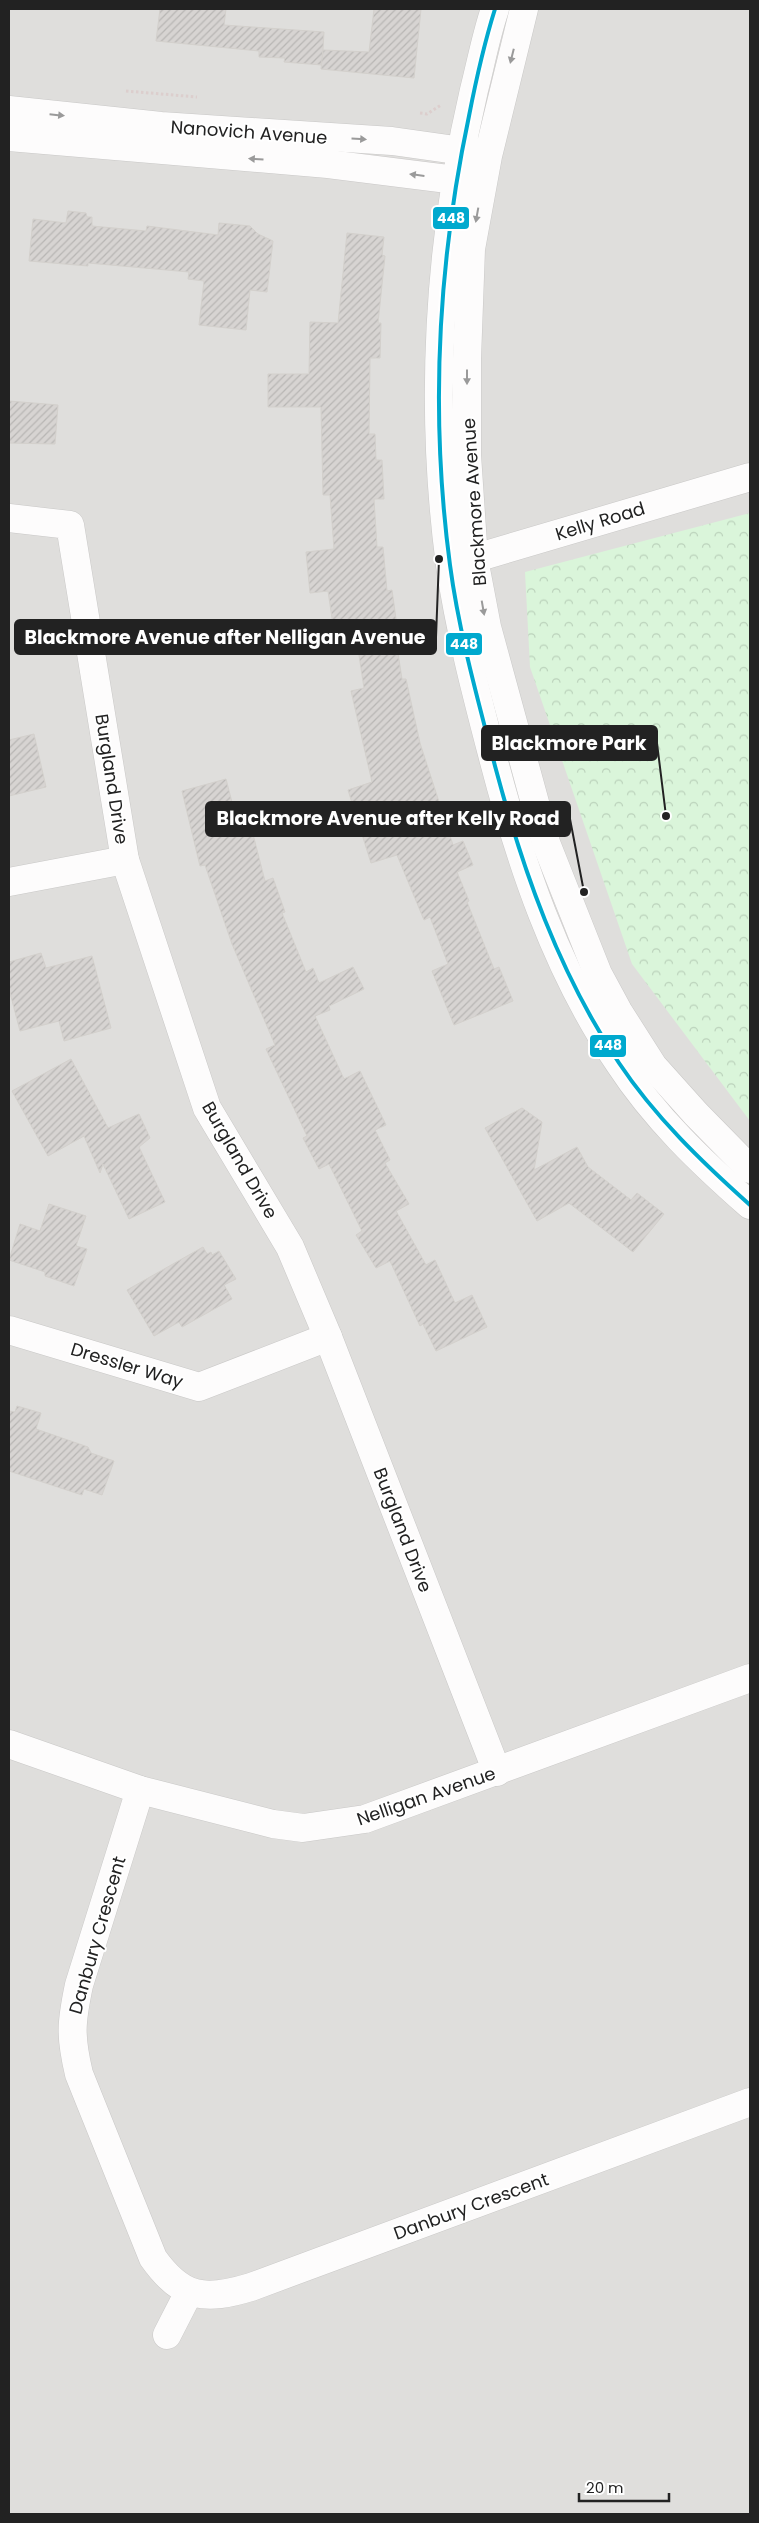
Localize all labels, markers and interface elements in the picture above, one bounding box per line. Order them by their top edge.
one-way arrow [508,49,516,64]
one-way arrow [50,111,66,119]
street label: Nanovich Avenue [170,114,328,150]
one-way arrow [351,135,367,143]
one-way arrow [248,155,264,163]
one-way arrow [409,171,425,179]
line badge: 448 [432,206,470,230]
one-way arrow [473,207,481,223]
text: 448 [437,208,465,228]
one-way arrow [463,369,471,385]
street label: Blackmore Avenue [456,417,492,587]
street label: Kelly Road [552,496,648,546]
one-way arrow [480,601,488,617]
callout: Blackmore Avenue after Nelligan Avenue [15,620,436,654]
text: Blackmore Avenue after Nelligan Avenue [25,624,426,651]
line badge: 448 [445,632,483,656]
text: 448 [450,634,478,654]
street label: Burgland Drive [89,712,135,846]
callout: Blackmore Park [482,726,657,760]
text: Blackmore Park [492,730,647,757]
callout: Blackmore Avenue after Kelly Road [206,802,570,836]
text: Blackmore Avenue after Kelly Road [216,805,560,832]
line badge: 448 [589,1034,627,1058]
text: 448 [594,1035,622,1055]
street label: Burgland Drive [196,1097,284,1223]
street label: Dressler Way [68,1336,186,1394]
street label: Burgland Drive [368,1464,438,1596]
street label: Nelligan Avenue [353,1761,499,1831]
street label: Danbury Crescent [63,1853,131,2017]
street label: Danbury Crescent [390,2166,552,2246]
scale bar [579,2470,669,2502]
text: 20 m [586,2477,624,2498]

